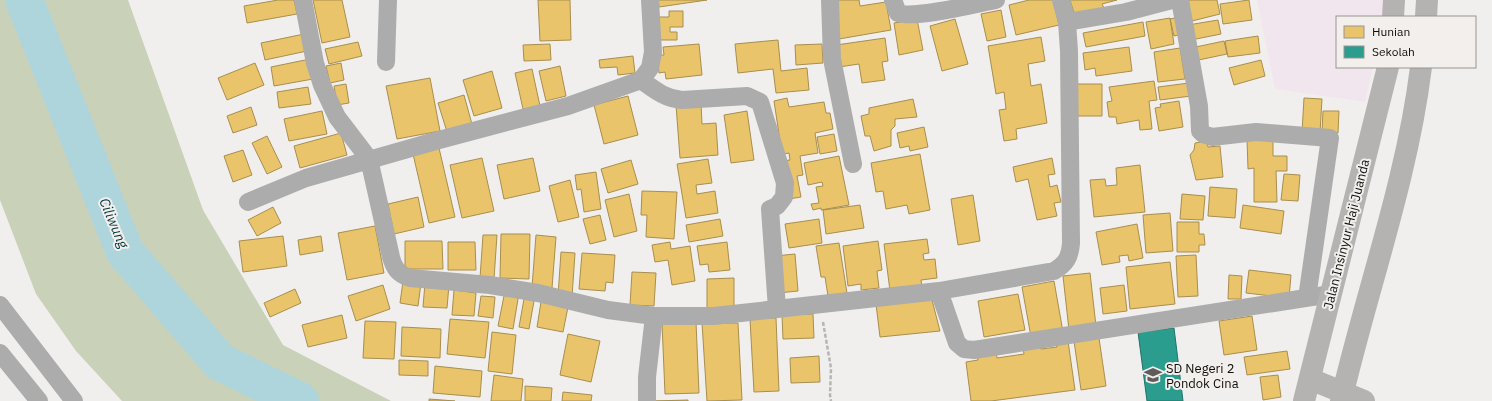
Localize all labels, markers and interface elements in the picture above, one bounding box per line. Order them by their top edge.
legend [1336,16,1476,68]
text: Hunian [1372,24,1410,39]
text: Sekolah [1372,44,1415,59]
street label: Jalan Insinyur Haji Juanda [1320,157,1373,311]
water label: Ciliwung [95,195,133,252]
place label: SD Negeri 2 Pondok Cina [1166,360,1239,392]
school or university icon: SD Negeri 2 Pondok Cina [1143,365,1163,385]

